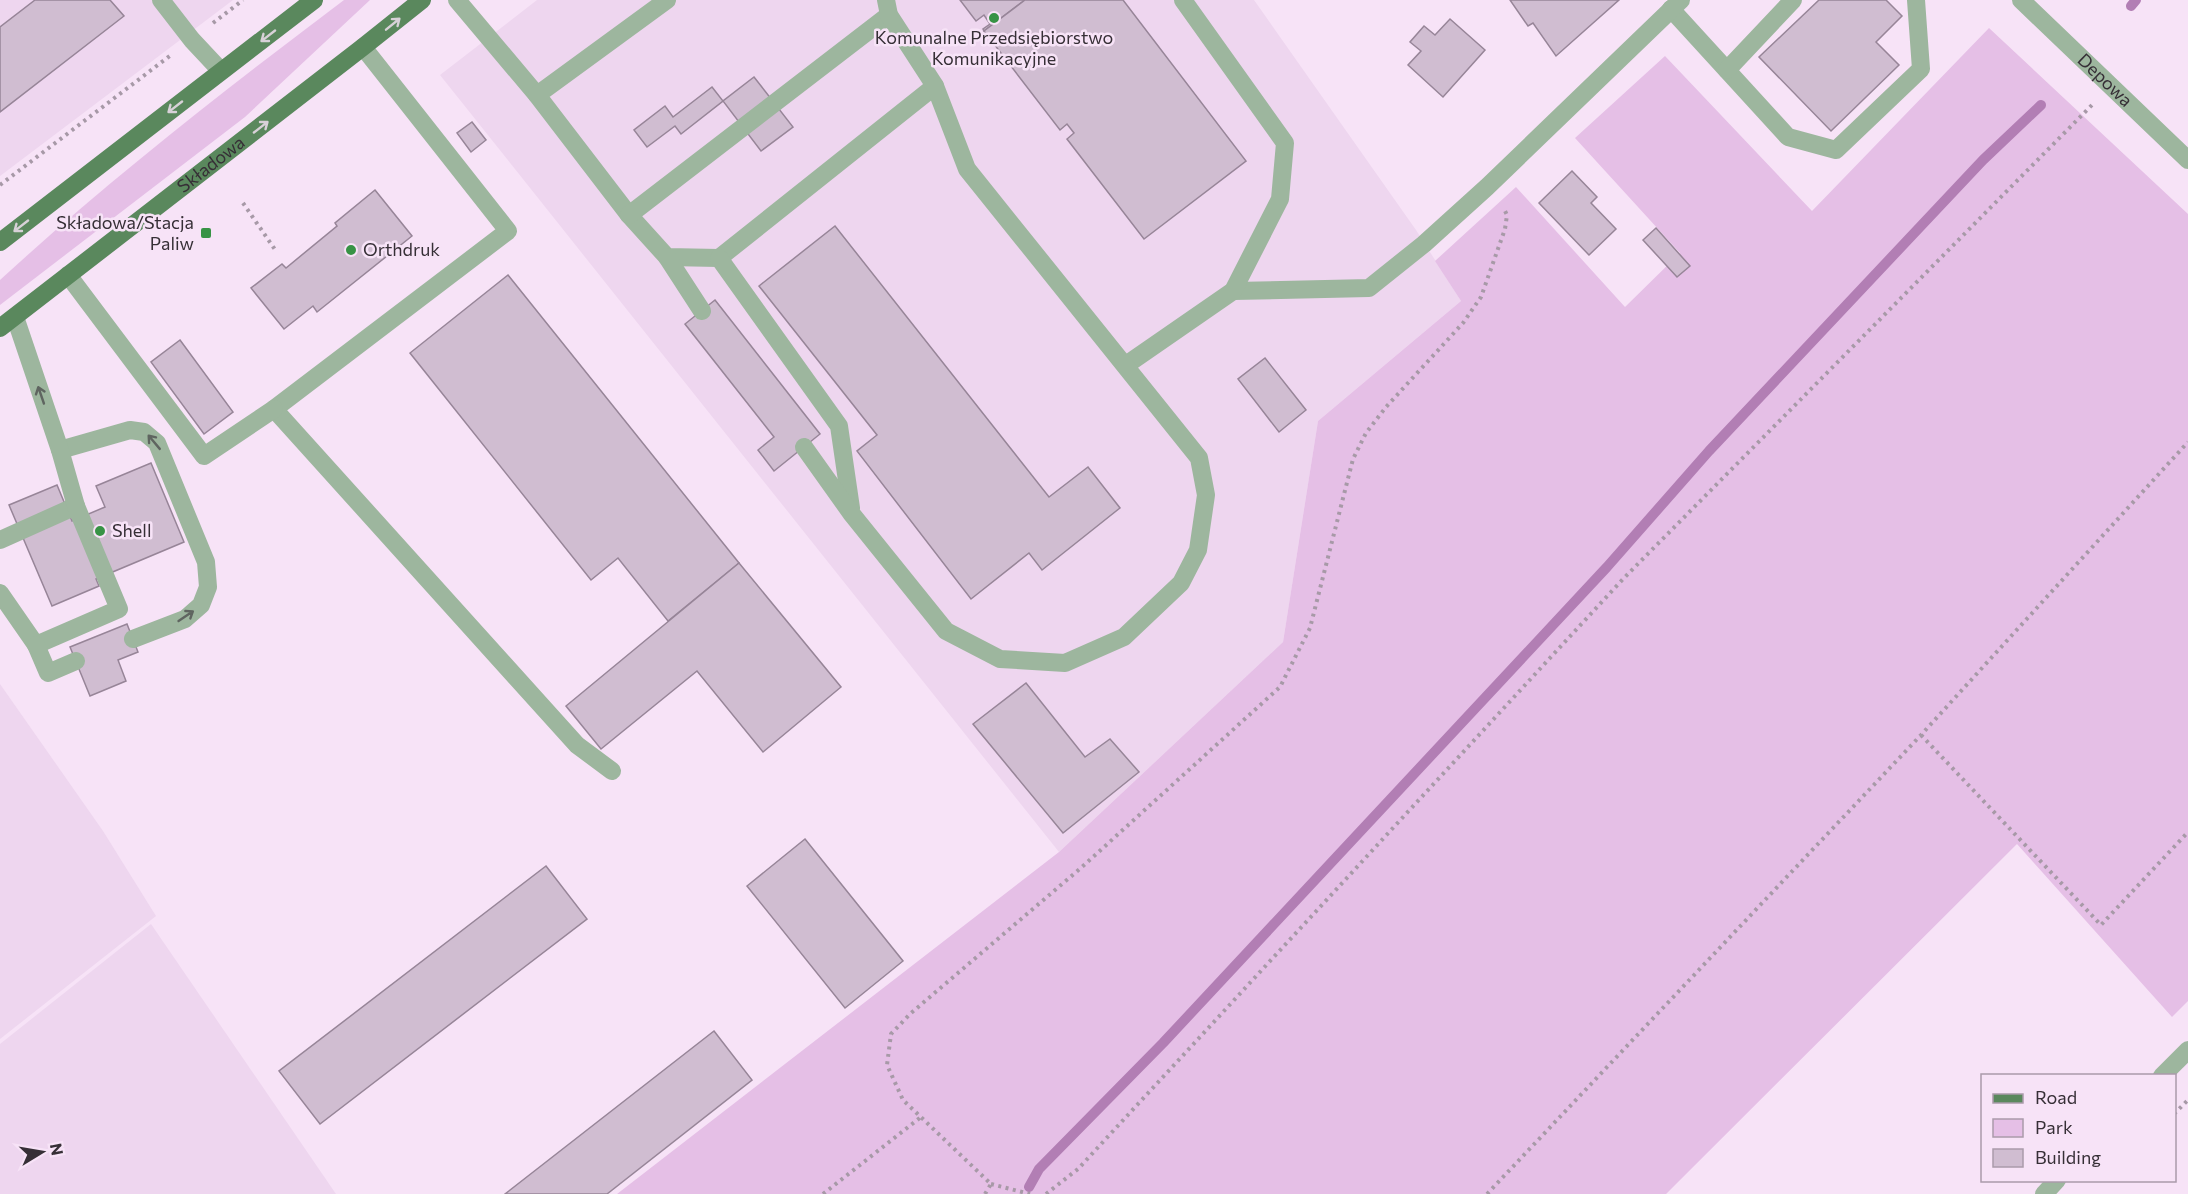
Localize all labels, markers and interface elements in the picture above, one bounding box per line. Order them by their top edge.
marker: Komunalne Przedsiębiorstwo Komunikacyjne [987,11,1001,25]
one-way arrow [384,17,400,30]
place label: Komunalne Przedsiębiorstwo Komunikacyjne [875,26,1113,69]
one-way arrow [260,29,276,42]
street label: Depowa [2073,48,2137,111]
one-way arrow [167,100,183,113]
one-way arrow [252,120,268,133]
street label: Składowa [172,131,249,197]
place label: Składowa/Stacja Paliw [56,211,194,254]
one-way arrow [13,220,29,233]
marker: Składowa/Stacja Paliw [199,226,213,240]
place label: Orthdruk [363,238,440,260]
marker: Orthdruk [344,243,358,257]
one-way arrow [34,386,45,405]
one-way arrow [147,434,160,450]
place label: Shell [112,519,152,541]
marker: Shell [93,524,107,538]
one-way arrow [177,610,194,622]
legend [1981,1074,2176,1182]
text: Road [2035,1086,2077,1108]
text: Park [2035,1116,2073,1138]
north arrow [12,1122,72,1182]
text: N [47,1141,68,1157]
text: Building [2035,1146,2101,1168]

